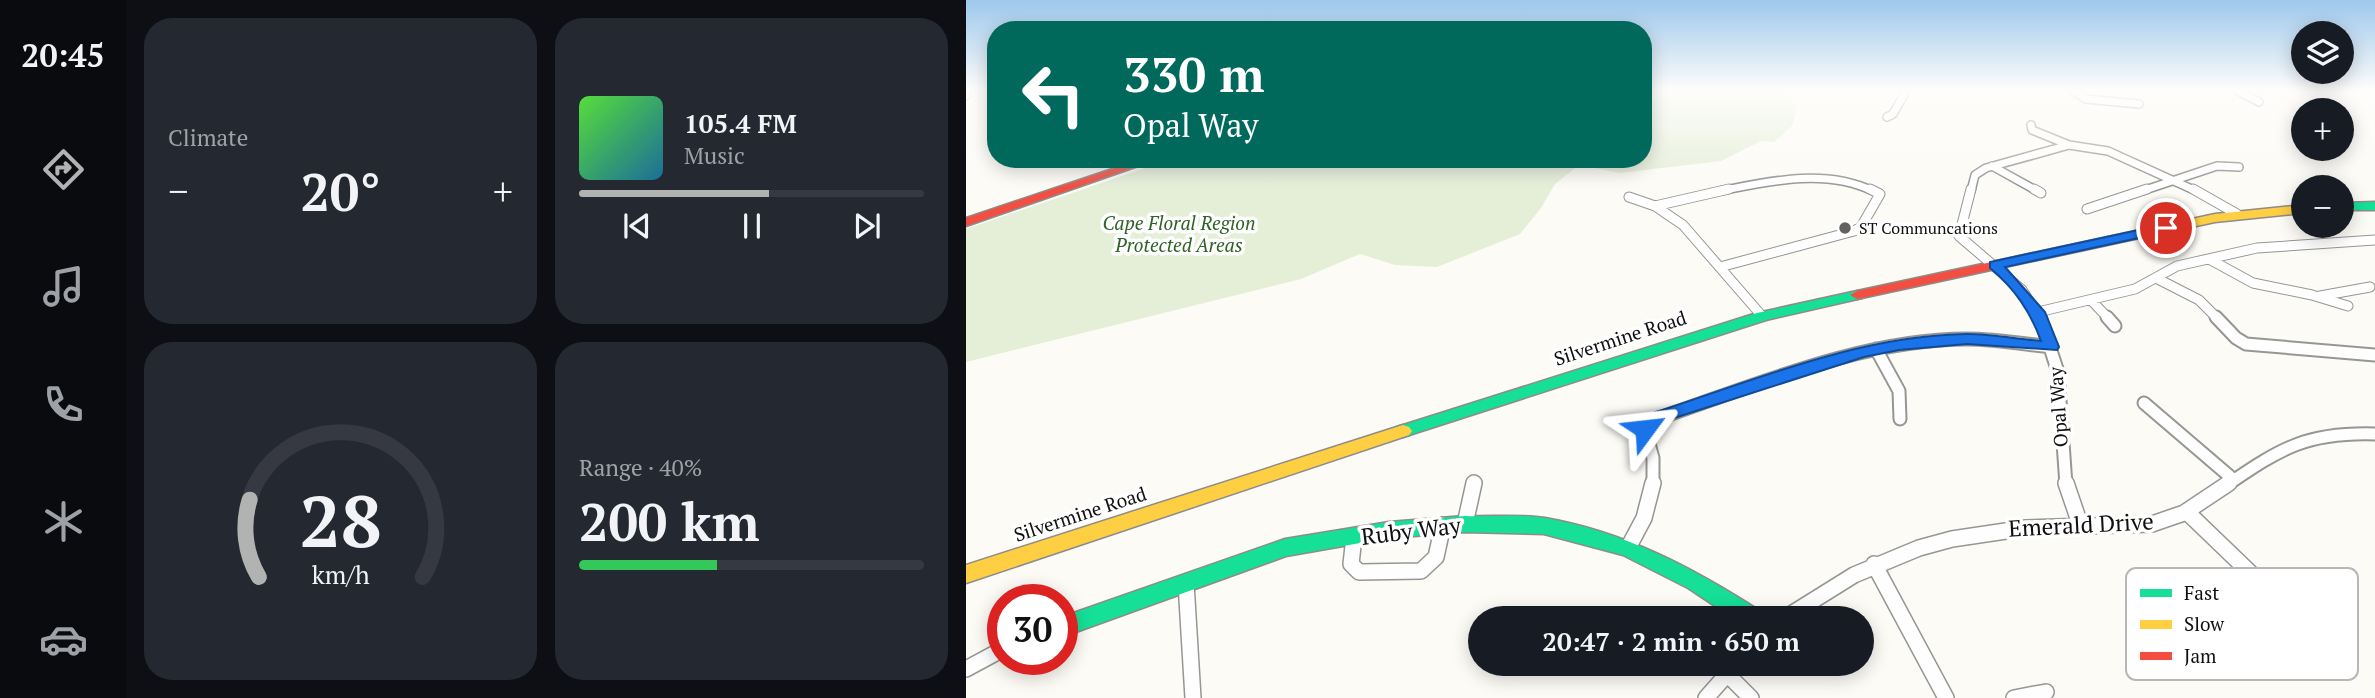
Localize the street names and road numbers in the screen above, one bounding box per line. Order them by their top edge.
street label: Silvermine Road [1550,304,1690,371]
street label: Opal Way [2042,366,2073,448]
street label: Silvermine Road [1010,480,1150,547]
street label: Emerald Drive [2008,505,2154,544]
street label: Ruby Way [1359,509,1463,552]

